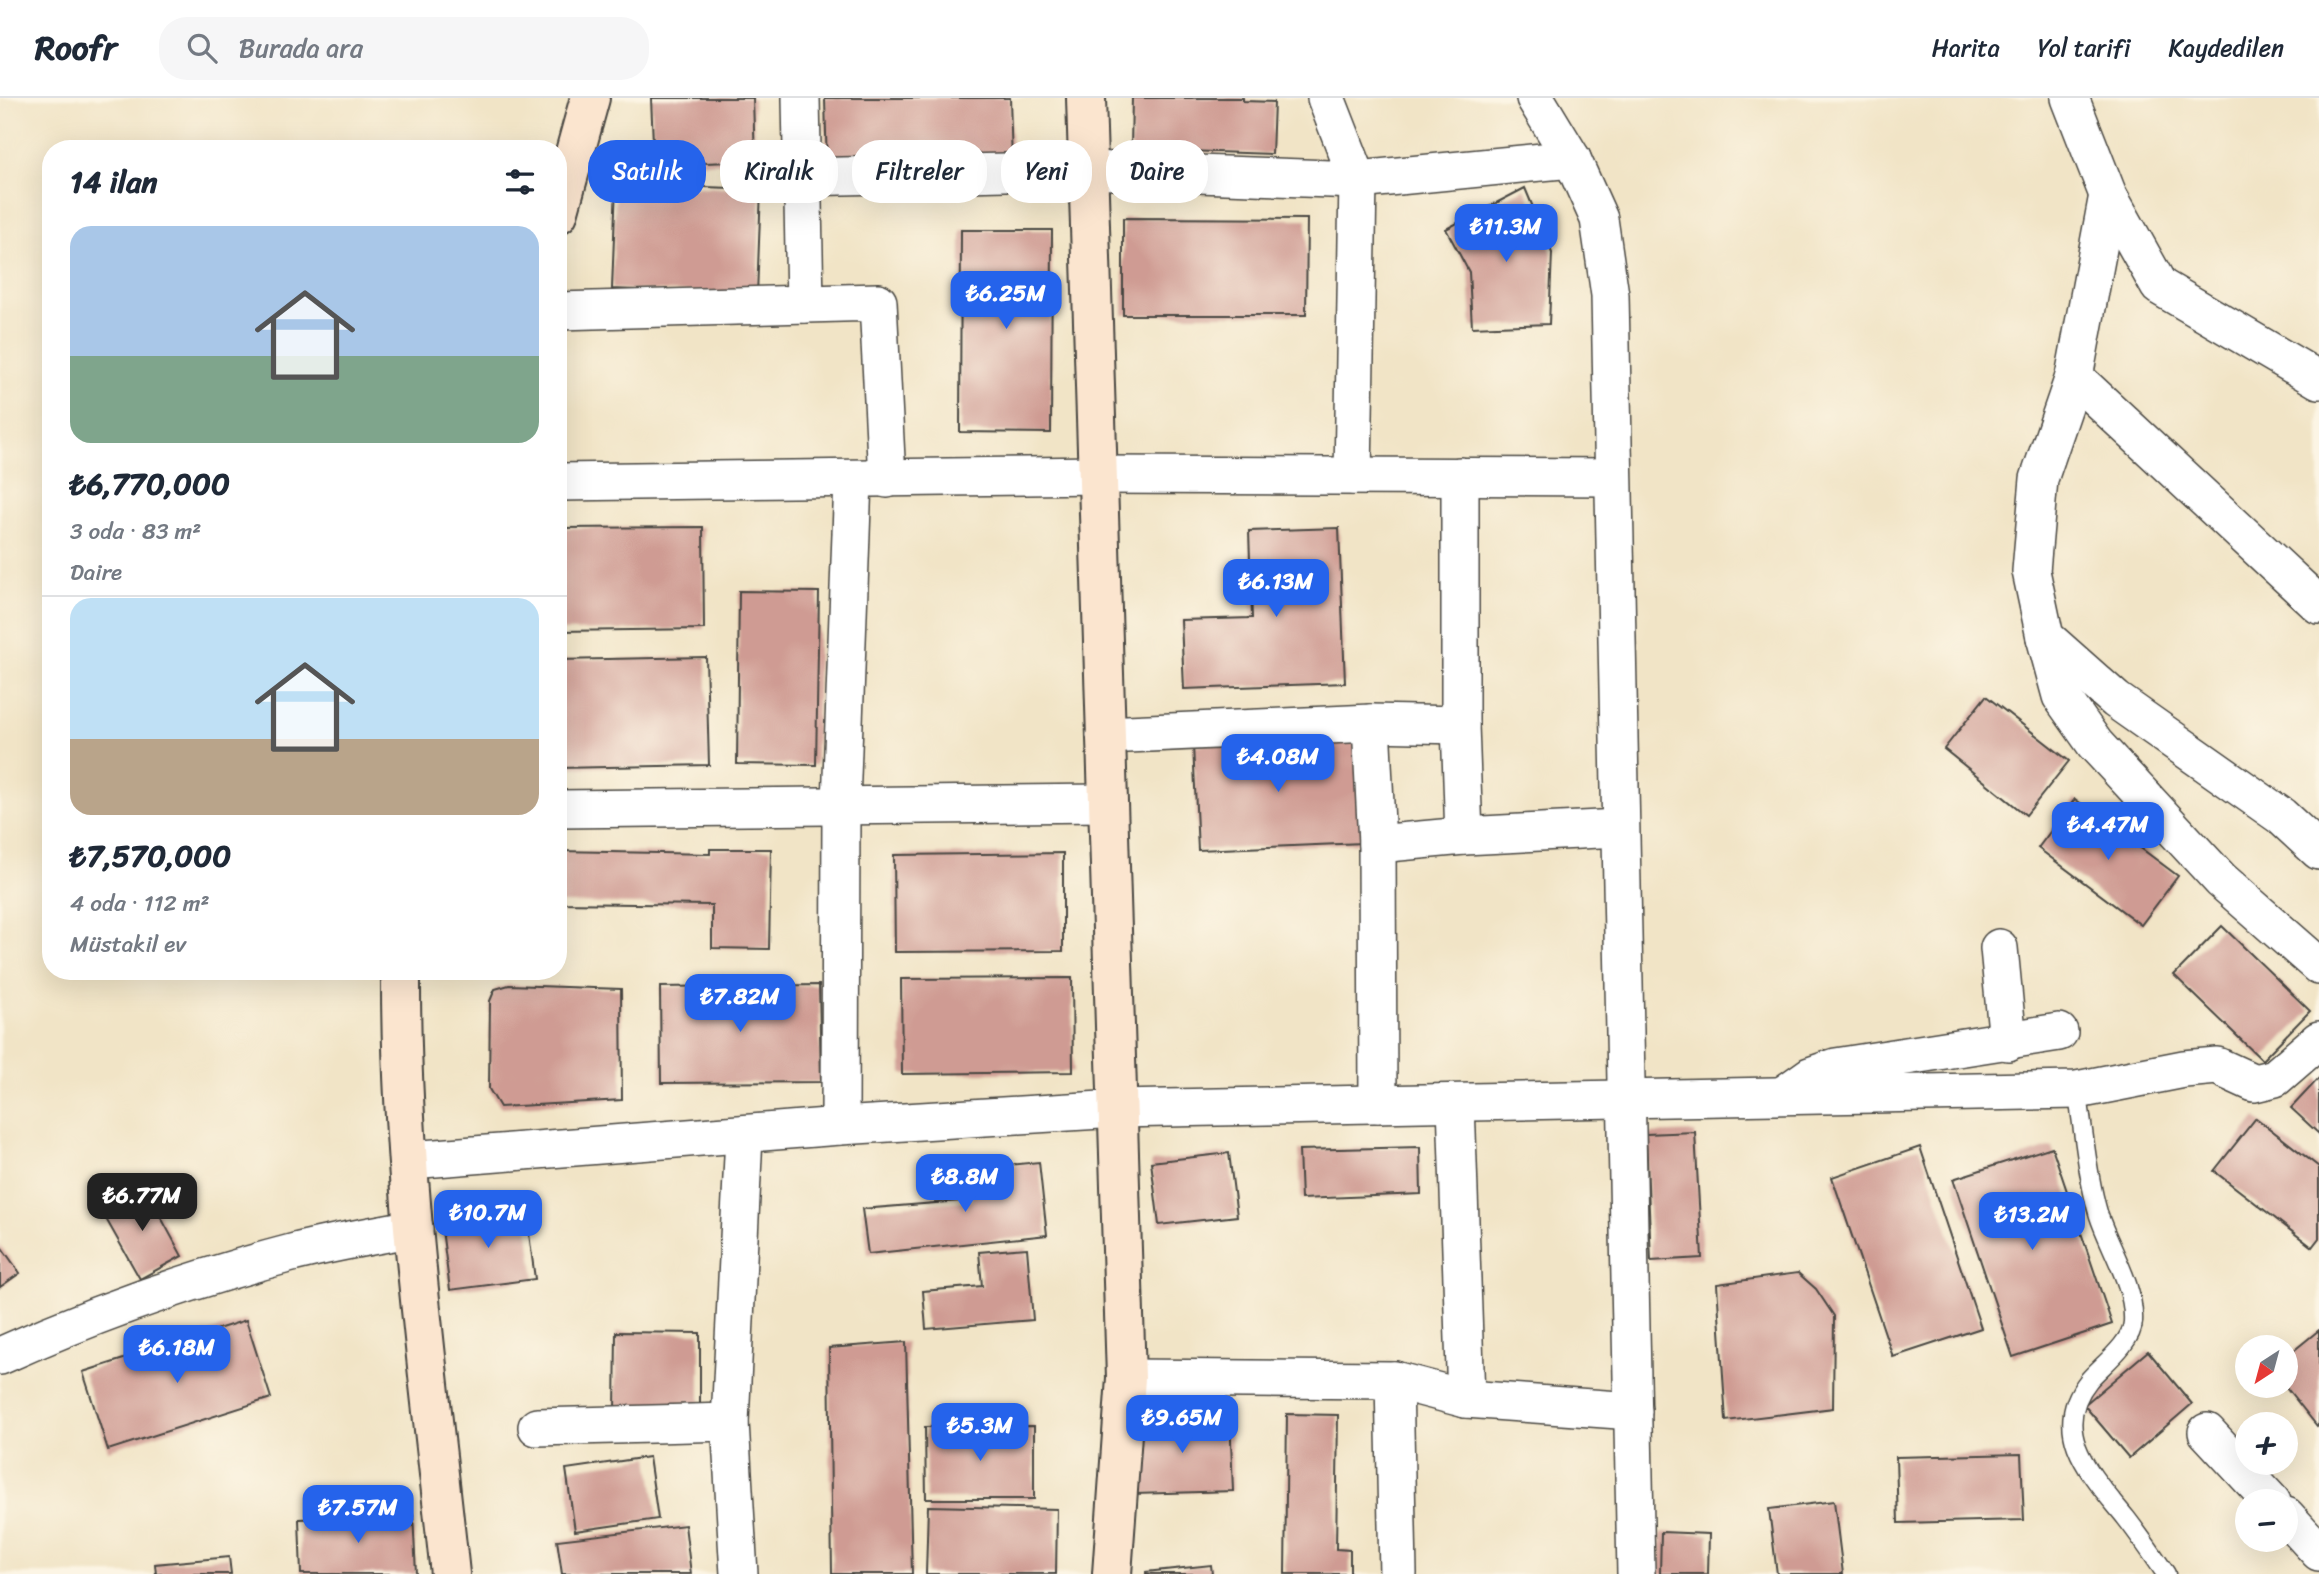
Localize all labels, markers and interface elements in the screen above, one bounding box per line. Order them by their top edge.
search box [159,17,649,80]
text: Roofr [35,19,117,77]
text: Burada ara [239,25,363,71]
text: Harita [1932,27,2000,69]
text: Yol tarifi [2038,27,2131,69]
text: Kaydedilen [2169,27,2284,69]
icon: search [183,29,221,67]
chip: Satılık [588,140,706,203]
chip: Kiralık [720,140,838,203]
chip: Filtreler [852,140,987,203]
chip: Yeni [1001,140,1092,203]
chip: Daire [1106,140,1208,203]
text: 14 ilan [70,155,157,209]
icon: filters [501,163,539,201]
pin: ₺11.3M [1449,204,1563,264]
text: ₺11.3M [1471,206,1541,247]
icon: home [242,272,368,398]
pin: ₺6.25M [949,272,1063,331]
text: ₺6.25M [967,273,1045,314]
text: ₺6,770,000 [70,457,230,511]
text: 3 oda · 83 m² [70,511,201,552]
text: Daire [70,552,122,593]
pin: ₺6.13M [1219,560,1333,619]
text: ₺6.13M [1239,561,1313,602]
icon: home [242,644,368,770]
pin: ₺4.08M [1221,734,1335,794]
text: ₺4.08M [1237,736,1319,777]
pin: ₺4.47M [2051,802,2165,862]
text: ₺4.47M [2068,804,2148,845]
text: ₺7,570,000 [70,829,231,883]
text: 4 oda · 112 m² [70,883,210,924]
text: Müstakil ev [70,924,186,965]
pin: ₺7.82M [683,974,797,1034]
text: ₺7.82M [701,976,779,1017]
pin: ₺8.8M [916,1154,1014,1214]
text: ₺8.8M [932,1156,998,1197]
pin: ₺6.77M [85,1174,199,1233]
text: ₺6.77M [103,1175,181,1216]
pin: ₺10.7M [431,1190,545,1250]
text: ₺10.7M [450,1192,526,1233]
pin: ₺13.2M [1975,1192,2089,1252]
text: ₺13.2M [1995,1194,2069,1235]
pin: ₺6.18M [120,1326,234,1385]
text: ₺6.18M [139,1327,215,1368]
north arrow [2235,1335,2298,1398]
map controls [2235,1335,2298,1552]
pin: ₺9.65M [1125,1396,1239,1455]
text: ₺9.65M [1142,1397,1222,1438]
pin: ₺5.3M [931,1404,1029,1463]
text: ₺5.3M [947,1405,1013,1446]
button: + [2235,1412,2298,1475]
pin: ₺7.57M [301,1486,415,1545]
text: ₺7.57M [319,1487,397,1528]
button: − [2235,1489,2298,1552]

